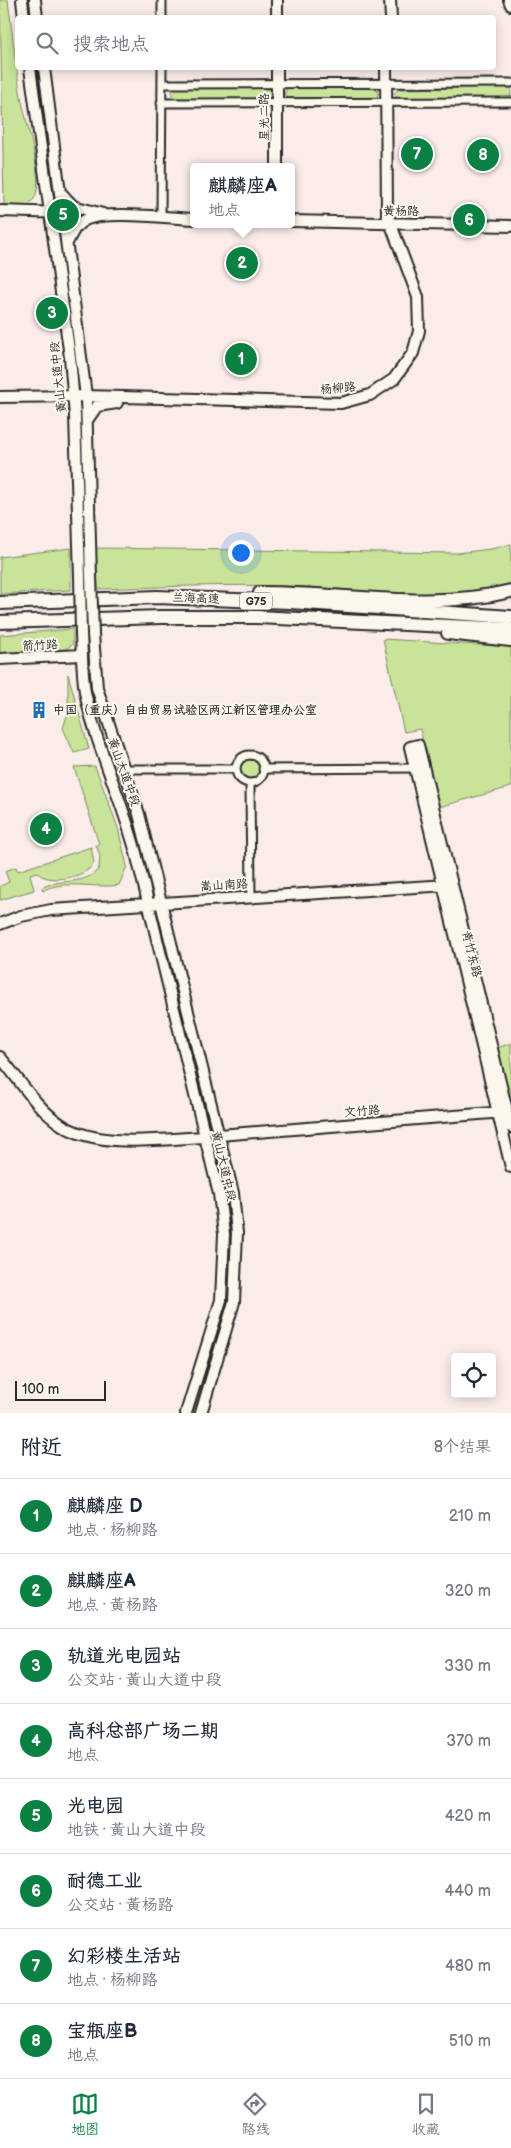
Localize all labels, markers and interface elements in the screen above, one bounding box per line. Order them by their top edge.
search box [15,15,496,70]
icon: search [33,29,61,57]
text: 搜索地点 [73,33,149,56]
street label: 星光二路 [257,93,272,141]
pin: 7 [401,135,433,173]
pin: 8 [467,136,499,174]
popup [190,163,295,228]
text: 麒麟座A [208,175,277,198]
pin: 5 [47,196,79,234]
text: 地点 [208,201,240,220]
pin: 6 [453,201,485,239]
street label: 黄杨路 [383,204,419,219]
pin: 2 [226,244,258,282]
pin: 3 [36,294,68,332]
street label: 黄山大道中段 [47,340,70,414]
pin: 1 [225,340,257,378]
street label: 杨柳路 [319,379,357,398]
your location [228,540,254,566]
street label: 兰海高速 [172,590,220,607]
road number: G75 [240,592,272,610]
street label: 箭竹路 [22,637,58,654]
building icon: 中国（重庆）自由贸易试验区两江新区管理办公室 [29,700,49,720]
place label: 中国（重庆）自由贸易试验区两江新区管理办公室 [53,703,317,718]
street label: 黄山大道中段 [104,736,143,809]
pin: 4 [30,810,62,848]
street label: 嵩山南路 [200,877,248,894]
street label: 青竹东路 [458,929,485,979]
street label: 文竹路 [344,1103,381,1120]
street label: 黄山大道中段 [208,1129,239,1203]
map controls [451,1353,496,1398]
button: locate [451,1353,496,1398]
scale bar [15,1378,106,1401]
text: 100 m [22,1381,59,1398]
text: 附近 [20,1435,62,1460]
text: 8个结果 [434,1438,491,1457]
text: 麒麟座 D [67,1495,142,1518]
text: 1 [33,1507,39,1526]
text: 210 m [449,1507,491,1526]
text: 地点 · 杨柳路 [67,1521,157,1540]
text: 麒麟座A [67,1570,136,1593]
text: 2 [31,1582,41,1601]
text: 320 m [445,1582,491,1601]
text: 地点 · 黄杨路 [67,1596,157,1615]
text: 轨道光电园站 [67,1645,181,1668]
text: 3 [31,1657,41,1676]
text: 330 m [444,1657,491,1676]
text: 公交站 · 黄山大道中段 [67,1671,221,1690]
text: 高科总部广场二期 [67,1720,219,1743]
text: 4 [31,1732,41,1751]
text: 370 m [446,1732,491,1751]
text: 地点 [67,1746,99,1765]
text: 光电园 [67,1795,124,1818]
text: 5 [31,1807,41,1826]
text: 420 m [445,1807,491,1826]
text: 地铁 · 黄山大道中段 [67,1821,205,1840]
text: 耐德工业 [67,1870,143,1893]
text: 6 [31,1882,41,1901]
text: 440 m [445,1882,491,1901]
text: 公交站 · 黄杨路 [67,1896,173,1915]
text: 幻彩楼生活站 [67,1945,181,1968]
text: 7 [32,1957,40,1976]
text: 480 m [445,1957,491,1976]
text: 地点 · 杨柳路 [67,1971,157,1990]
text: 宝瓶座B [67,2020,137,2043]
text: 8 [31,2032,41,2051]
text: 510 m [449,2032,491,2051]
text: 地点 [67,2046,99,2065]
tab: 地图 [71,2090,99,2138]
tab: 路线 [241,2090,269,2138]
tab: 收藏 [412,2090,440,2138]

